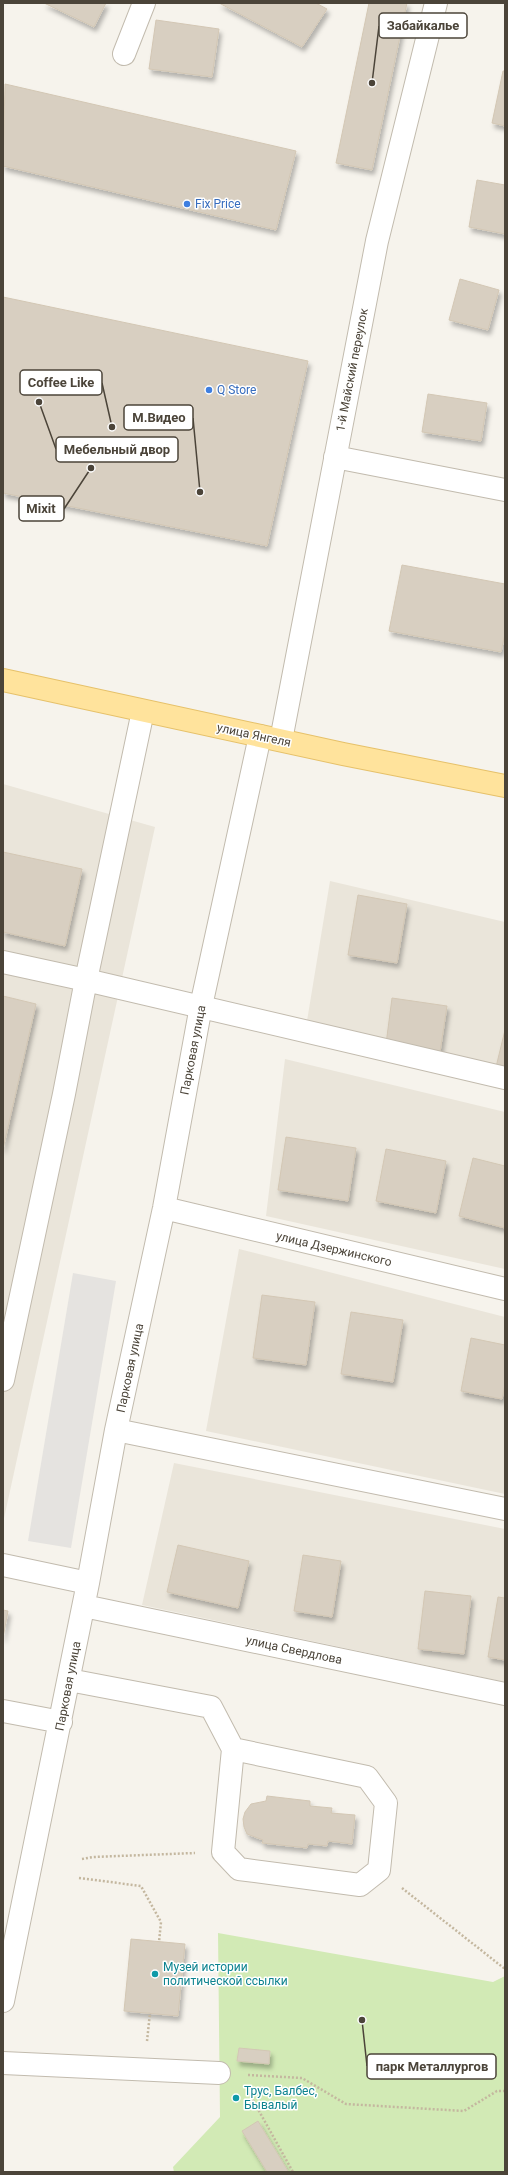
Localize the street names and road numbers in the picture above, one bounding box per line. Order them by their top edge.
street label: 1-й Майский переулок [333,307,371,433]
street label: улица Янгеля [216,720,292,750]
street label: Парковая улица [177,1004,209,1096]
street label: улица Дзержинского [275,1229,393,1269]
street label: Парковая улица [114,1322,146,1414]
street label: улица Свердлова [245,1633,343,1667]
street label: Парковая улица [52,1640,84,1732]

